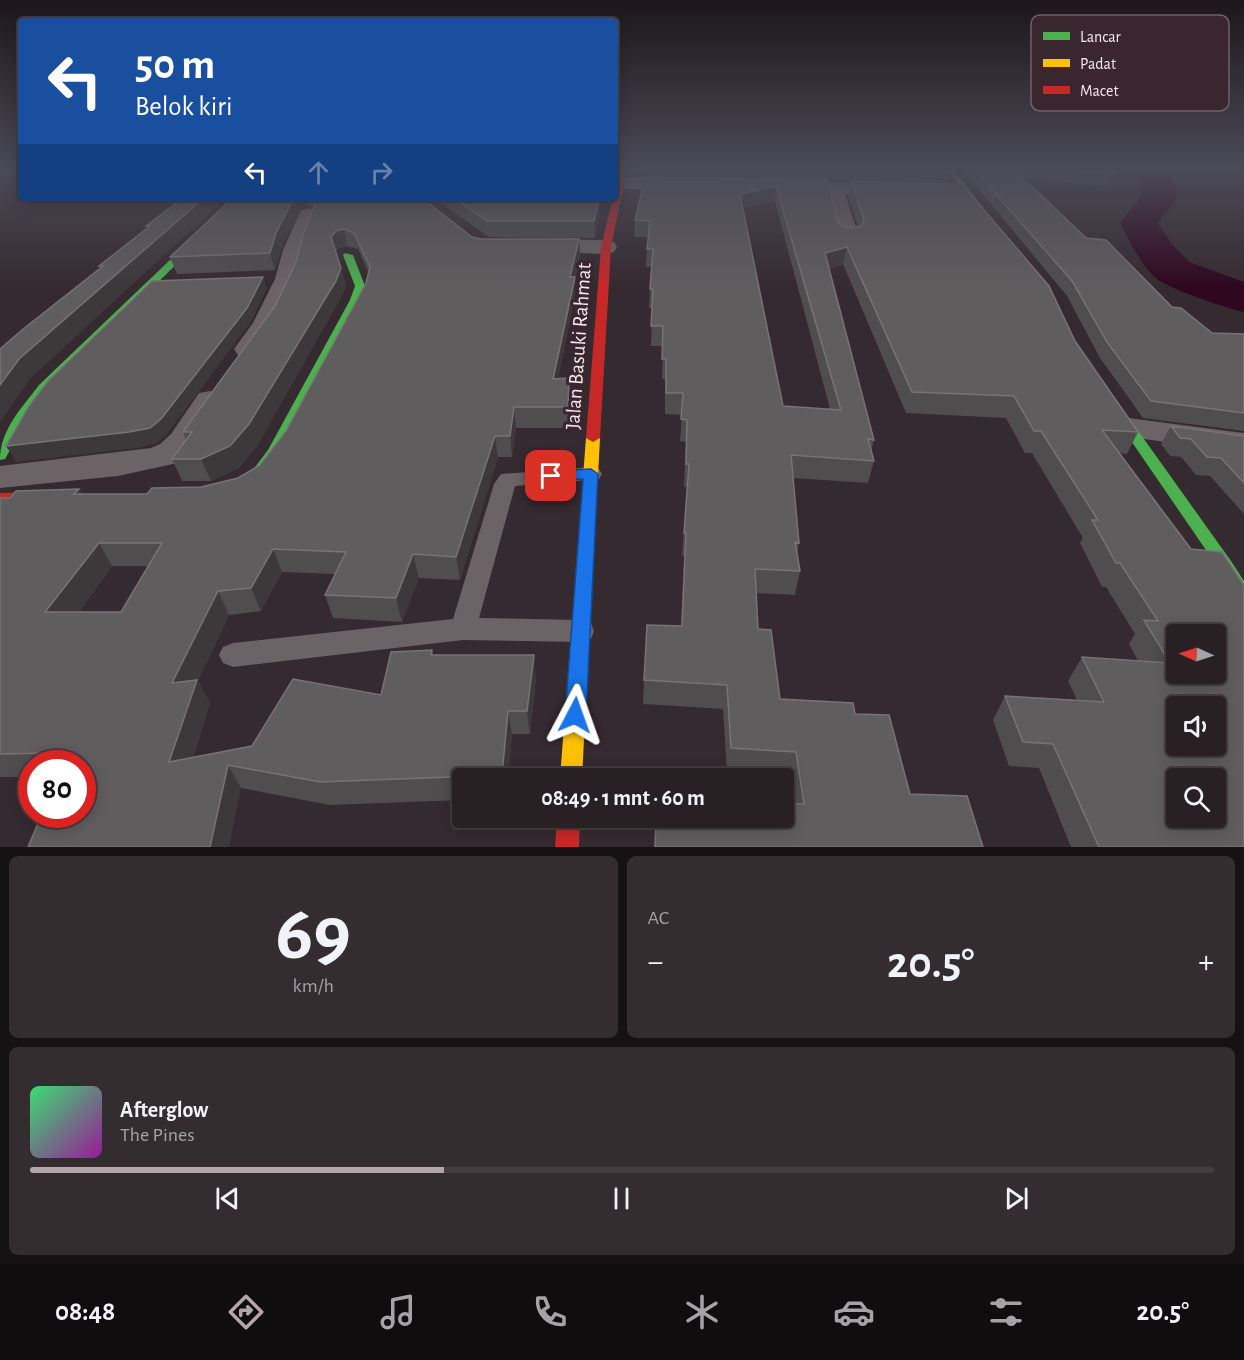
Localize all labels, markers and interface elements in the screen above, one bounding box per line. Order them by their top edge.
legend [1031,15,1229,111]
text: Lancar [1080,29,1121,45]
icon: left [36,42,114,120]
text: 50 m [135,44,215,86]
text: Padat [1080,56,1116,72]
text: Macet [1080,83,1118,99]
text: Belok kiri [135,93,232,120]
icon: left [239,156,272,189]
icon: ahead [302,156,335,189]
icon: right [365,156,398,189]
street label: Jalan Basuki Rahmat [562,262,595,430]
pin [525,450,576,501]
icon: arrive [534,459,567,492]
north arrow [1166,624,1226,684]
map controls [1166,624,1226,828]
position arrow [543,683,607,747]
button: sound [1166,696,1226,756]
speed limit sign: 80 [18,750,96,828]
button: search [1166,768,1226,828]
text: 08:49 · 1 mnt · 60 m [541,787,705,809]
text: 69 [276,896,351,974]
text: AC [648,908,669,928]
text: 20.5° [887,941,975,986]
text: − [648,946,663,979]
text: + [1198,946,1214,979]
text: km/h [293,976,334,996]
text: Afterglow [120,1099,208,1121]
text: The Pines [120,1125,195,1145]
icon: previous [211,1182,244,1215]
icon: pause [605,1182,638,1215]
icon: next [1000,1182,1033,1215]
icon: directions [225,1291,267,1333]
icon: music [377,1291,419,1333]
icon: phone [529,1291,571,1333]
icon: climate [681,1291,723,1333]
icon: car [833,1291,875,1333]
icon: filters [985,1291,1027,1333]
text: 08:48 [55,1298,115,1325]
text: 20.5° [1137,1298,1189,1325]

